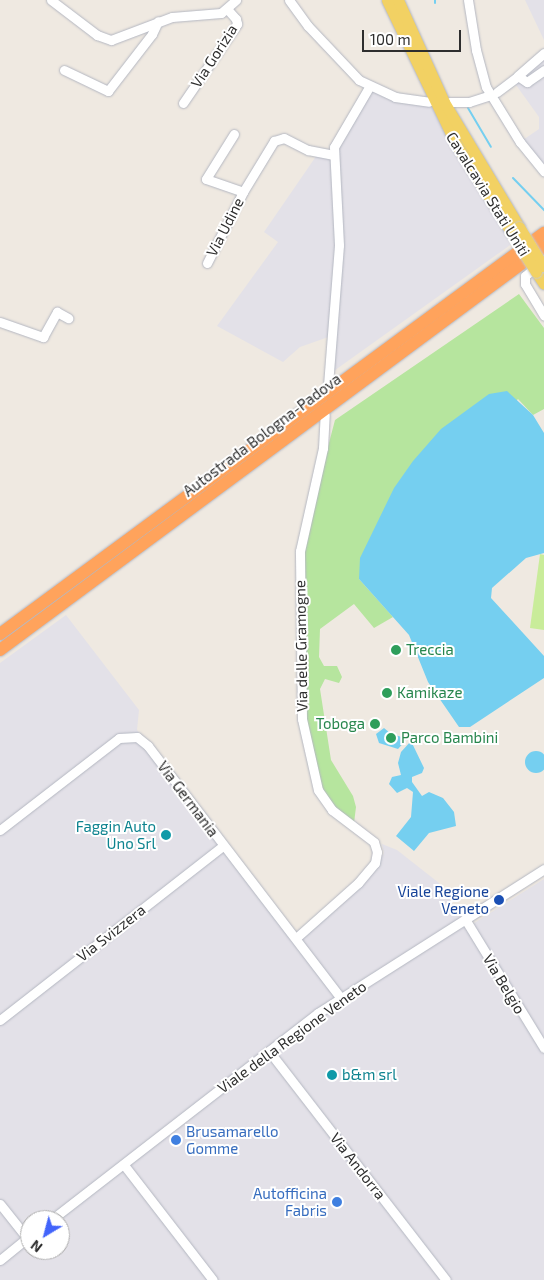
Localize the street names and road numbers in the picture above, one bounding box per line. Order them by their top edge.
street label: Via Gorizia [187,21,241,91]
street label: Cavalcavia Stati Uniti [442,129,534,259]
street label: Via Udine [203,195,247,259]
street label: Autostrada Bologna-Padova [180,370,344,500]
street label: Via delle Gramogne [291,580,311,712]
street label: Via Germania [154,758,222,840]
street label: Via Svizzera [73,901,149,965]
street label: Via Belgio [479,951,529,1017]
street label: Viale della Regione Veneto [214,977,370,1097]
street label: Via Andorra [326,1129,390,1203]

